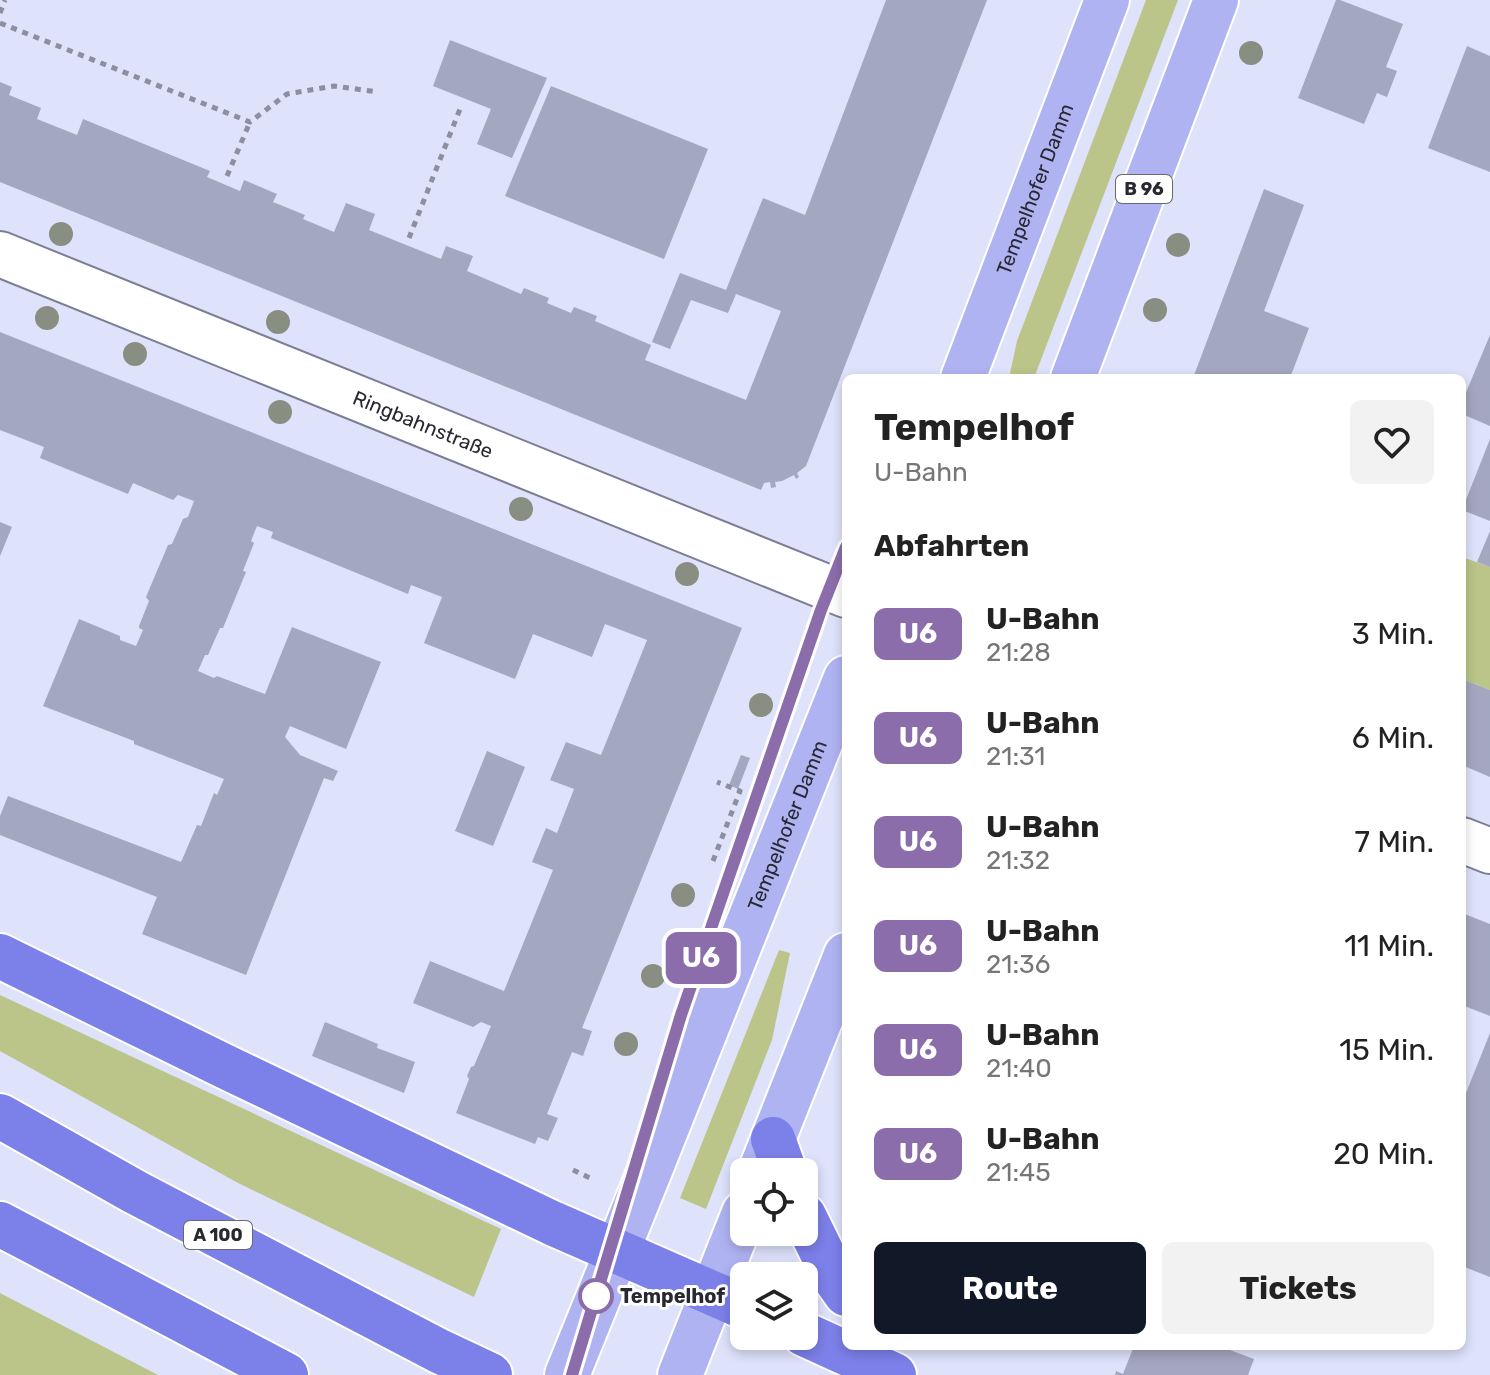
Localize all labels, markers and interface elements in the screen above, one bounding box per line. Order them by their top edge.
street label: Tempelhofer Damm [991,100,1078,278]
road number: B 96 [1116,175,1172,203]
street label: Ringbahnstraße [349,386,496,463]
button: heart [1350,400,1434,484]
text: Tempelhof [874,404,1074,450]
text: U-Bahn [874,457,968,488]
text: Abfahrten [874,528,1029,564]
text: U-Bahn [986,601,1099,637]
text: 3 Min. [1352,616,1434,652]
text: U6 [899,617,937,650]
text: 21:28 [986,637,1051,668]
text: U-Bahn [986,705,1099,741]
text: 6 Min. [1352,720,1434,756]
text: U6 [899,721,937,754]
street label: Tempelhofer Damm [743,737,832,914]
text: 21:31 [986,741,1045,772]
text: U-Bahn [986,809,1099,845]
text: 7 Min. [1354,824,1434,860]
text: U6 [899,825,937,858]
text: 21:32 [986,845,1050,876]
text: U-Bahn [986,913,1099,949]
text: 11 Min. [1344,928,1434,964]
text: U6 [899,929,937,962]
line badge: U6 [665,932,737,984]
text: U6 [682,941,720,974]
text: 21:36 [986,949,1050,980]
text: U-Bahn [986,1017,1099,1053]
text: 15 Min. [1339,1032,1434,1068]
text: U6 [899,1033,937,1066]
text: 21:40 [986,1053,1052,1084]
text: U-Bahn [986,1121,1099,1157]
text: 20 Min. [1333,1136,1434,1172]
text: U6 [899,1137,937,1170]
text: 21:45 [986,1157,1051,1188]
map controls [730,1158,818,1350]
button: locate [730,1158,818,1246]
road number: A 100 [184,1221,252,1249]
button: Route [874,1242,1146,1334]
button: Tickets [1162,1242,1434,1334]
button: layers [730,1262,818,1350]
marker: Tempelhof [579,1279,613,1313]
place label: Tempelhof [620,1284,725,1308]

